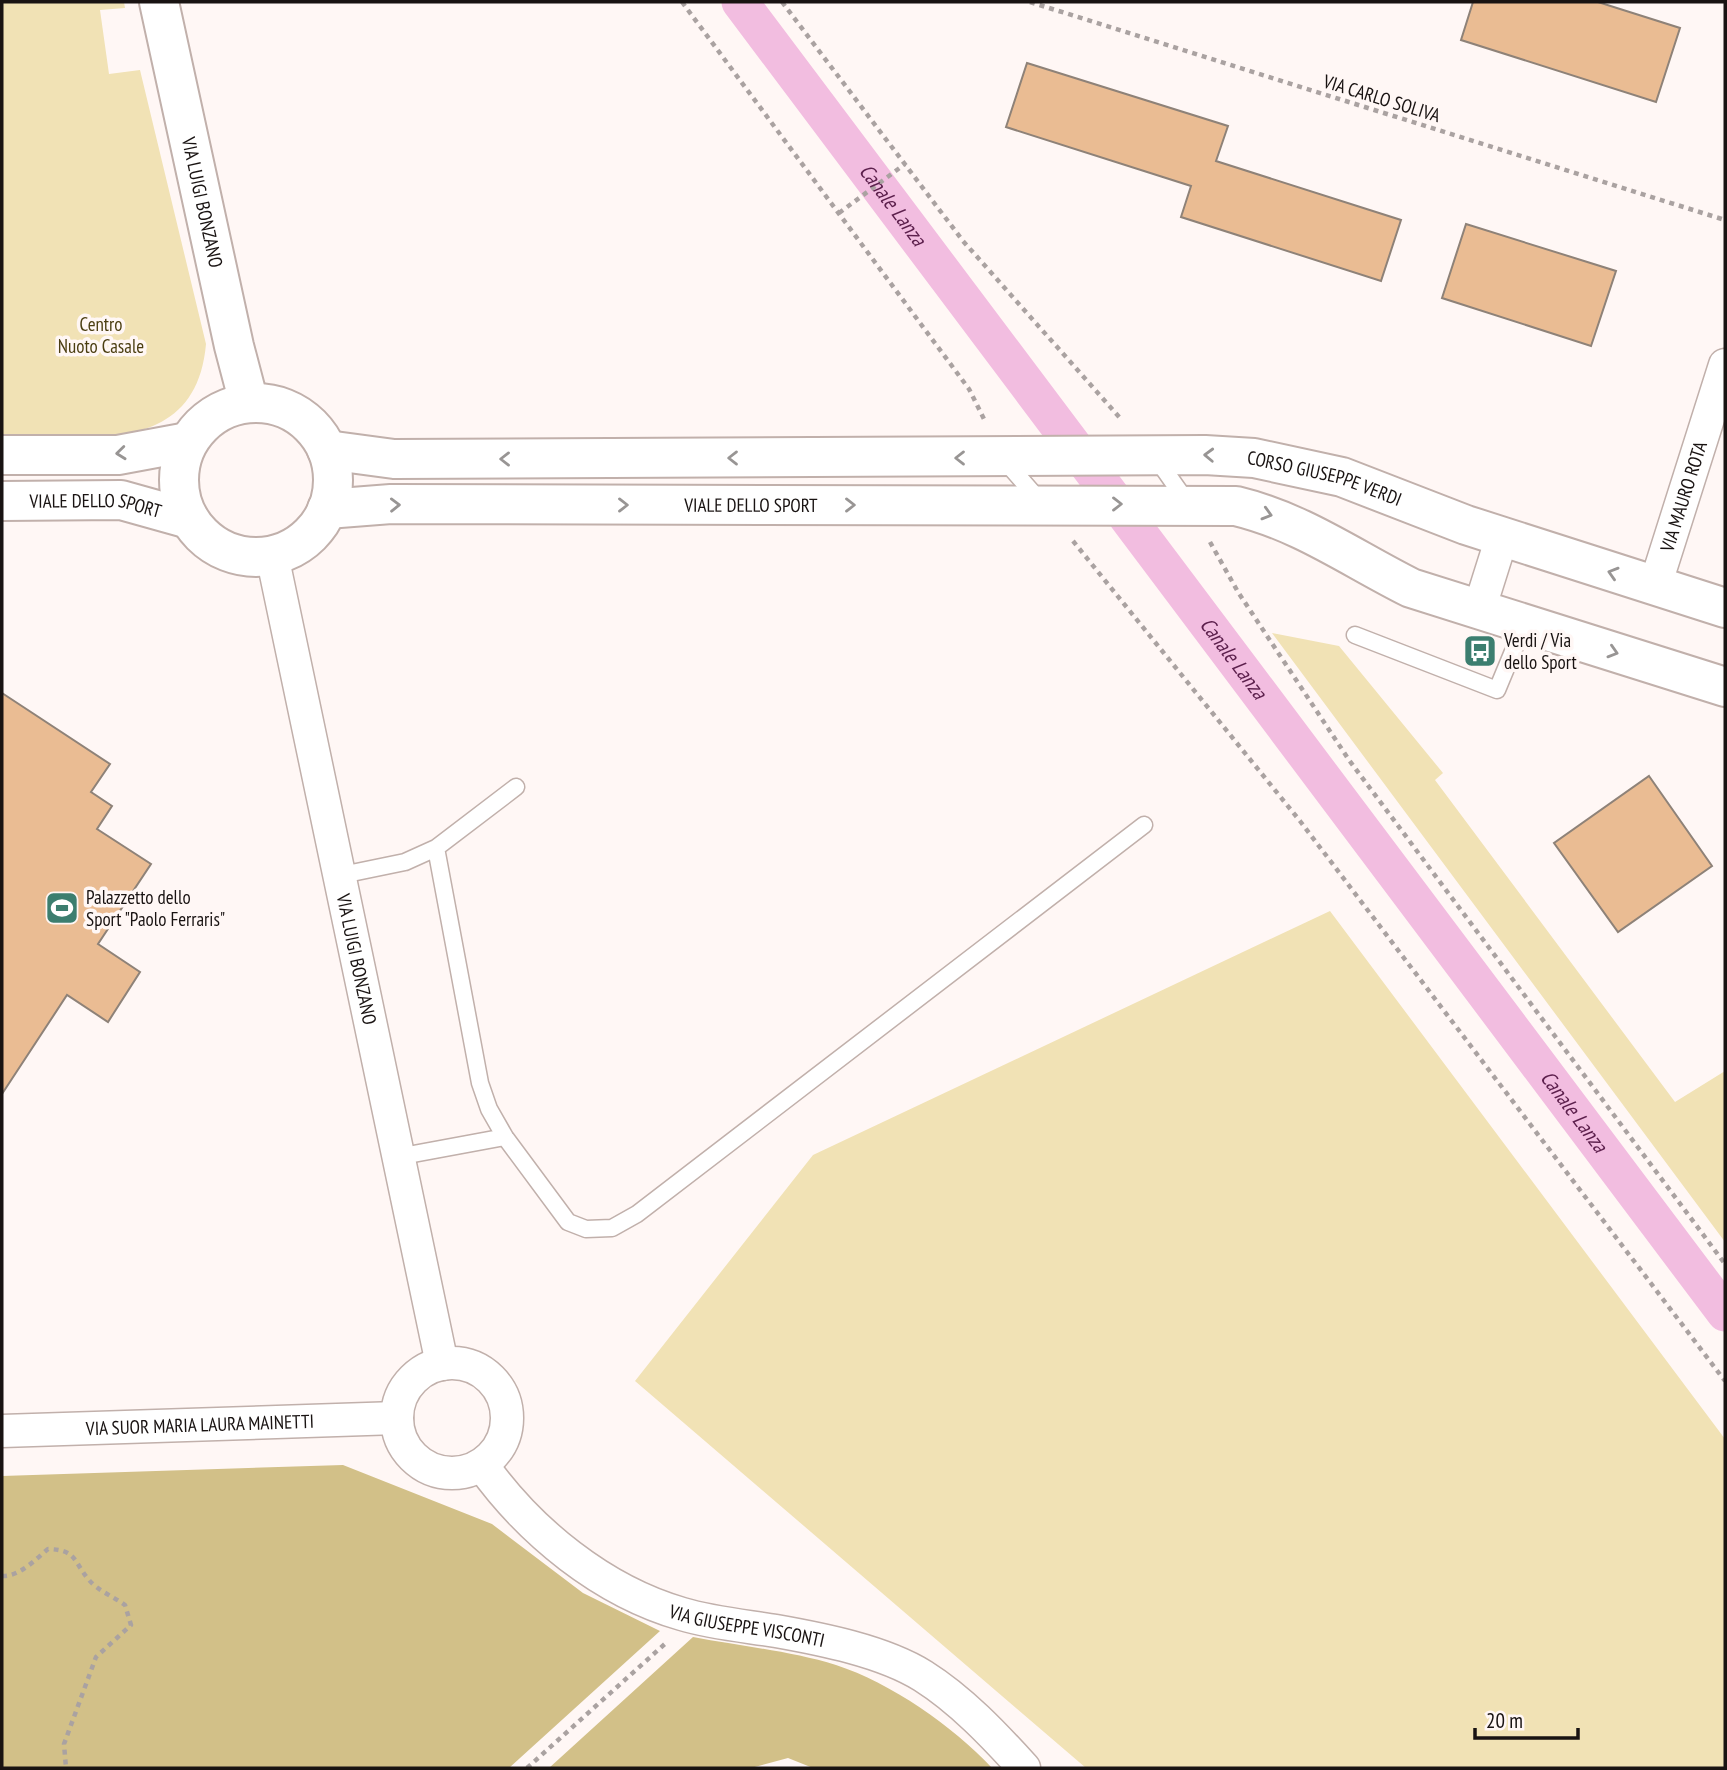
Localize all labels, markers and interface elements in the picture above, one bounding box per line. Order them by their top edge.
street label: VIA CARLO SOLIVA [1320,69,1443,127]
street label: VIA LUIGI BONZANO [177,134,229,270]
water label: Canale Lanza [854,158,933,252]
park label: Centro Nuoto Casale [58,312,144,358]
street label: VIA MAURO ROTA [1654,438,1712,556]
one-way arrow [115,446,127,461]
street label: CORSO GIUSEPPE VERDI [1247,446,1405,511]
one-way arrow [1203,448,1214,463]
one-way arrow [727,450,737,466]
one-way arrow [954,450,965,466]
one-way arrow [499,451,510,467]
street label: VIALE DELLO SPORT [28,488,165,523]
street label: VIALE DELLO SPORT [683,493,818,517]
one-way arrow [390,497,401,512]
one-way arrow [618,497,628,513]
one-way arrow [845,497,856,513]
one-way arrow [1112,497,1123,512]
one-way arrow [1260,506,1272,520]
one-way arrow [1608,566,1620,581]
water label: Canale Lanza [1194,612,1274,706]
place label: Verdi / Via dello Sport [1503,628,1577,674]
bus stop icon: Verdi / Via dello Sport [1461,632,1499,670]
one-way arrow [1606,644,1618,659]
place label: Palazzetto dello Sport "Paolo Ferraris" [86,885,225,931]
sports icon: Palazzetto dello Sport "Paolo Ferraris" [43,889,81,927]
street label: VIA LUIGI BONZANO [331,891,382,1027]
water label: Canale Lanza [1535,1065,1615,1159]
street label: VIA SUOR MARIA LAURA MAINETTI [84,1409,314,1440]
street label: VIA GIUSEPPE VISCONTI [665,1599,827,1652]
scale bar [1475,1696,1578,1740]
text: 20 m [1486,1707,1523,1734]

